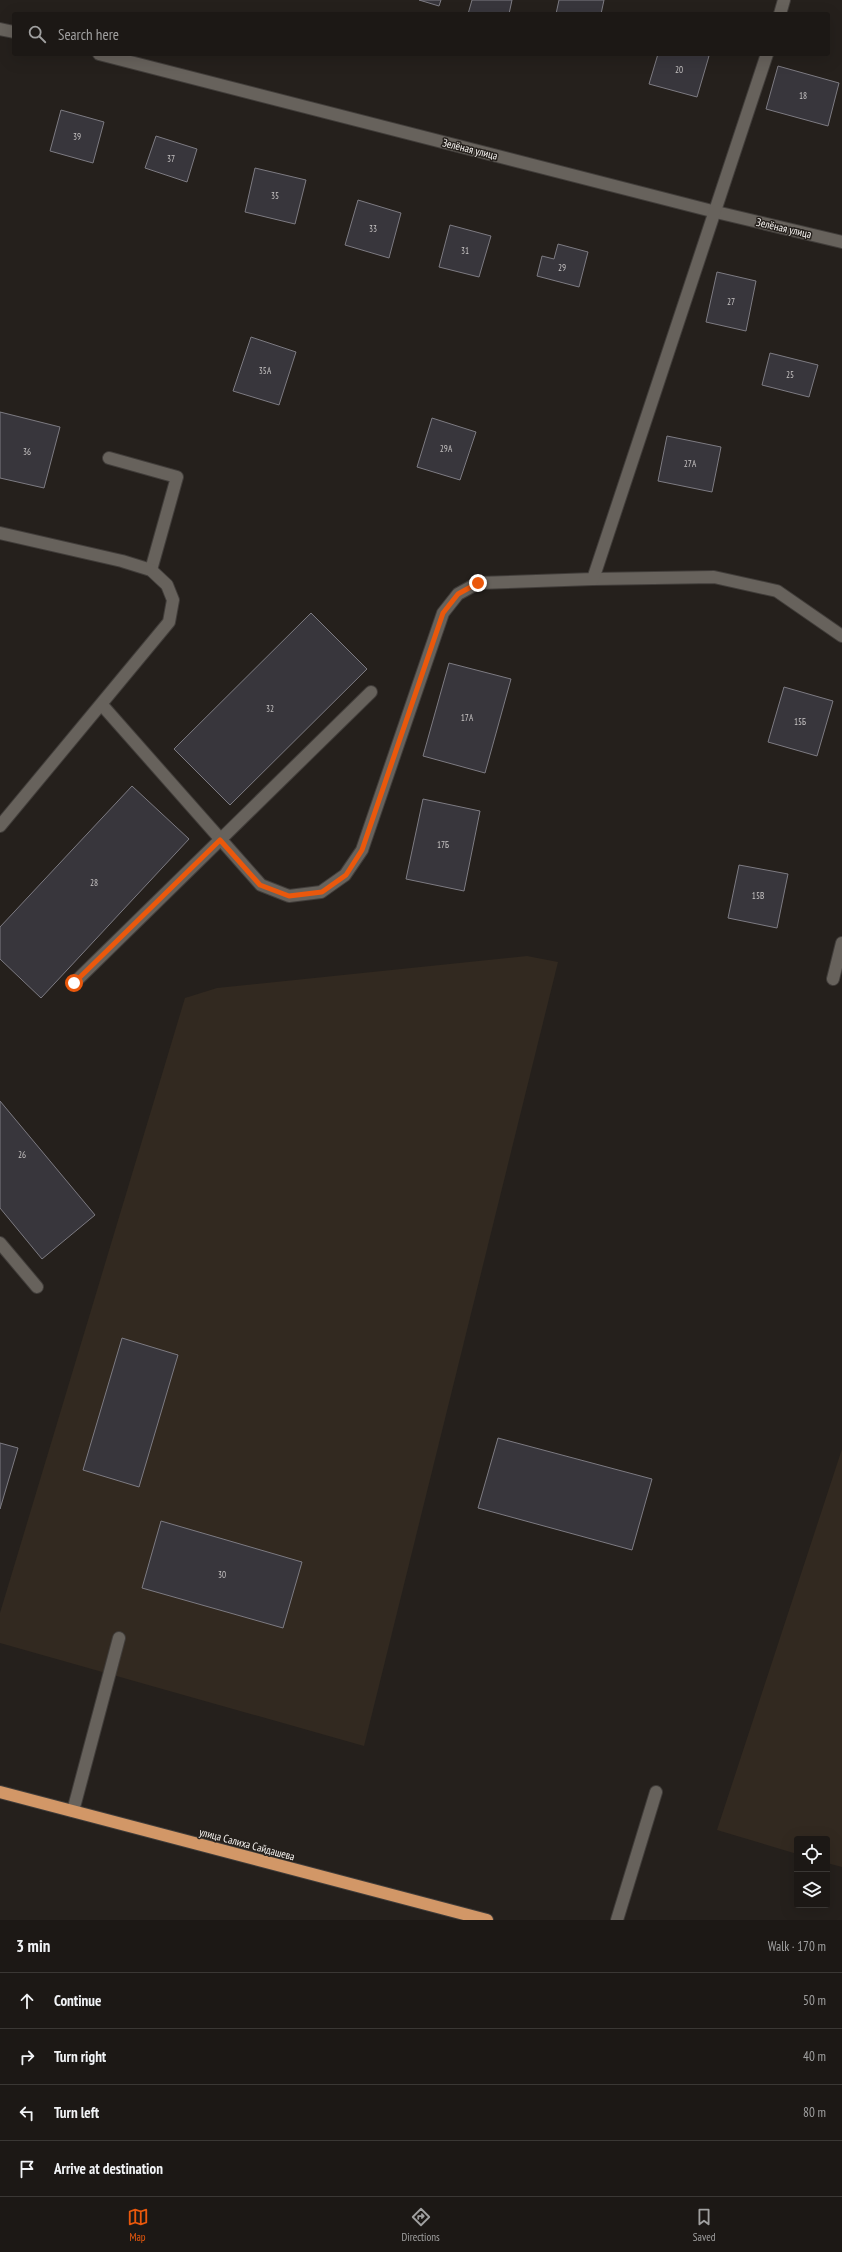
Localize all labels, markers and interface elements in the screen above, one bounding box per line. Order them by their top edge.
search box [12,12,830,56]
icon: search [26,23,48,45]
text: Search here [58,25,119,44]
house number: 20 [675,64,683,75]
house number: 18 [799,90,807,101]
house number: 39 [73,131,81,142]
street label: Зелёная улица [441,135,499,163]
house number: 37 [167,153,175,164]
house number: 35 [271,190,279,201]
street label: Зелёная улица [755,215,813,241]
house number: 33 [369,223,377,234]
house number: 31 [461,245,469,256]
house number: 29 [558,262,566,273]
house number: 27 [727,296,735,307]
house number: 35А [259,365,272,376]
house number: 25 [786,369,794,380]
house number: 29А [440,443,453,454]
house number: 36 [23,446,31,457]
house number: 27А [684,458,697,469]
route end [469,574,487,592]
house number: 32 [266,703,274,714]
house number: 17А [461,712,474,723]
house number: 15Б [794,716,806,727]
house number: 17Б [437,839,449,850]
house number: 28 [90,877,98,888]
house number: 15В [752,890,764,901]
route start [65,974,83,992]
house number: 26 [18,1149,26,1160]
house number: 30 [218,1569,226,1580]
street label: улица Салиха Сайдашева [198,1825,296,1863]
map controls [794,1836,830,1908]
button: locate [794,1836,830,1872]
button: layers [794,1872,830,1908]
text: 3 min [16,1935,50,1957]
text: Walk · 170 m [768,1938,826,1955]
icon: ahead [16,1990,38,2012]
text: Continue [54,1991,101,2010]
text: 50 m [803,1992,826,2009]
icon: right [16,2046,38,2068]
text: Turn right [54,2047,106,2066]
text: 40 m [803,2048,826,2065]
icon: left [16,2102,38,2124]
text: Turn left [54,2103,99,2122]
text: 80 m [803,2104,826,2121]
icon: arrive [16,2158,38,2180]
text: Arrive at destination [54,2159,163,2178]
tab: Map [127,2206,149,2244]
tab: Directions [402,2206,440,2244]
tab: Saved [693,2206,715,2244]

